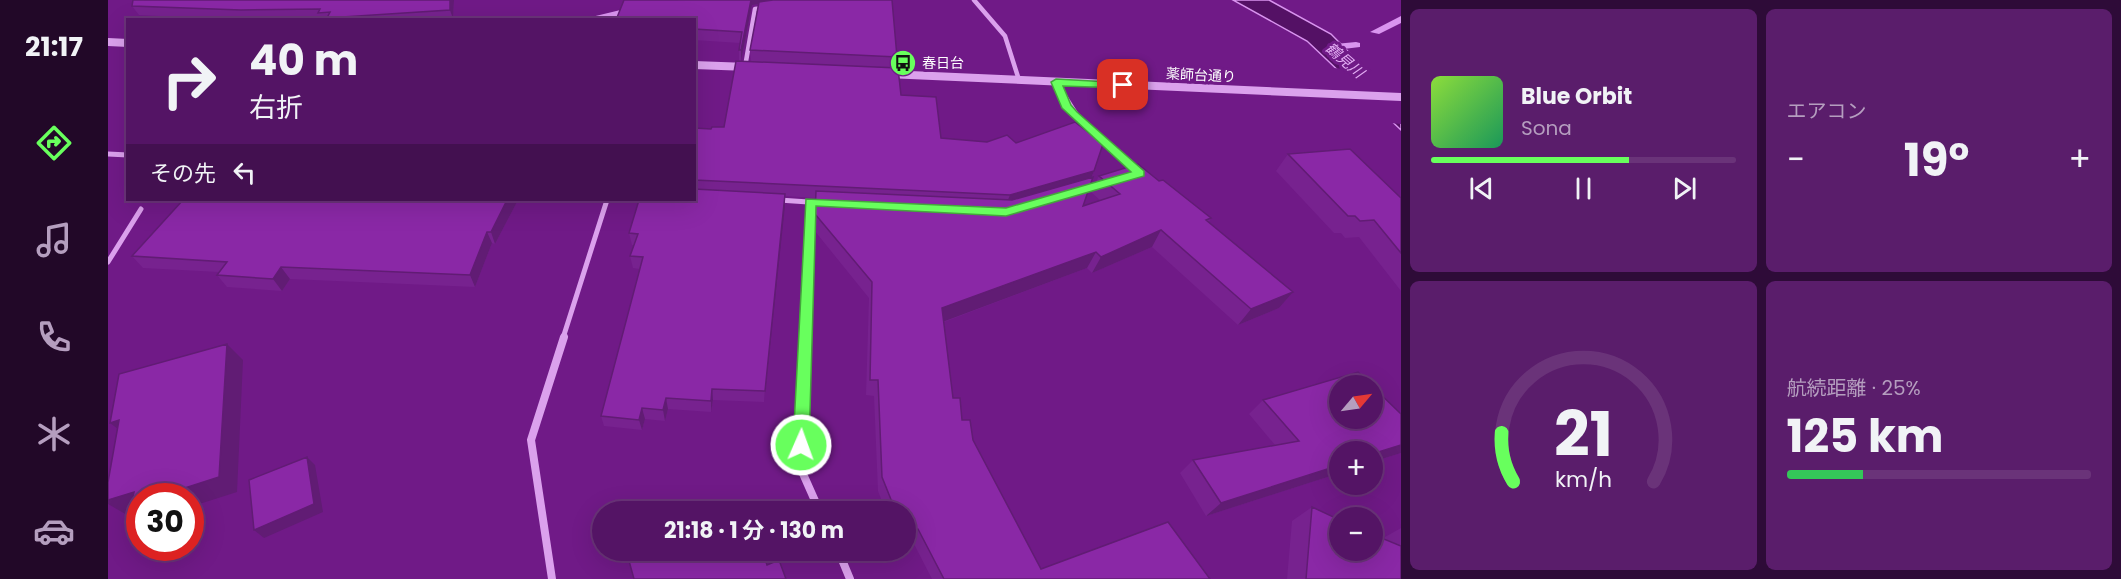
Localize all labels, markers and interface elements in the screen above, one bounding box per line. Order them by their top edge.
text: 21:17 [25,28,83,65]
text: 40 m [249,31,358,90]
water label: 鶴見川 [1321,37,1370,84]
icon: right [150,42,228,120]
bus stop icon: 春日台 [888,48,918,78]
place label: 春日台 [922,53,964,73]
pin [1097,59,1148,110]
street label: 薬師台通り [1166,63,1236,87]
icon: arrive [1106,68,1139,101]
text: Blue Orbit [1521,81,1632,112]
text: 右折 [249,89,303,126]
text: エアコン [1787,97,1867,125]
text: Sona [1521,114,1572,142]
icon: directions [33,122,75,164]
text: 19° [1904,129,1969,192]
text: − [1787,136,1805,183]
text: + [2068,136,2091,183]
icon: left [228,156,261,189]
text: その先 [150,158,216,189]
icon: previous [1465,172,1498,205]
icon: pause [1567,172,1600,205]
icon: next [1668,172,1701,205]
icon: music [33,219,75,261]
icon: phone [33,316,75,358]
text: 航続距離 · 25% [1787,374,1921,402]
north arrow [1329,375,1383,429]
map controls [1329,375,1383,561]
text: 21 [1554,390,1613,478]
text: 125 km [1787,405,1943,468]
icon: climate [33,413,75,455]
position arrow [769,413,833,477]
button: + [1329,441,1383,495]
text: km/h [1555,465,1612,496]
speed limit sign: 30 [126,483,204,561]
button: − [1329,507,1383,561]
icon: car [33,510,75,552]
text: 21:18 · 1 分 · 130 m [664,515,844,546]

